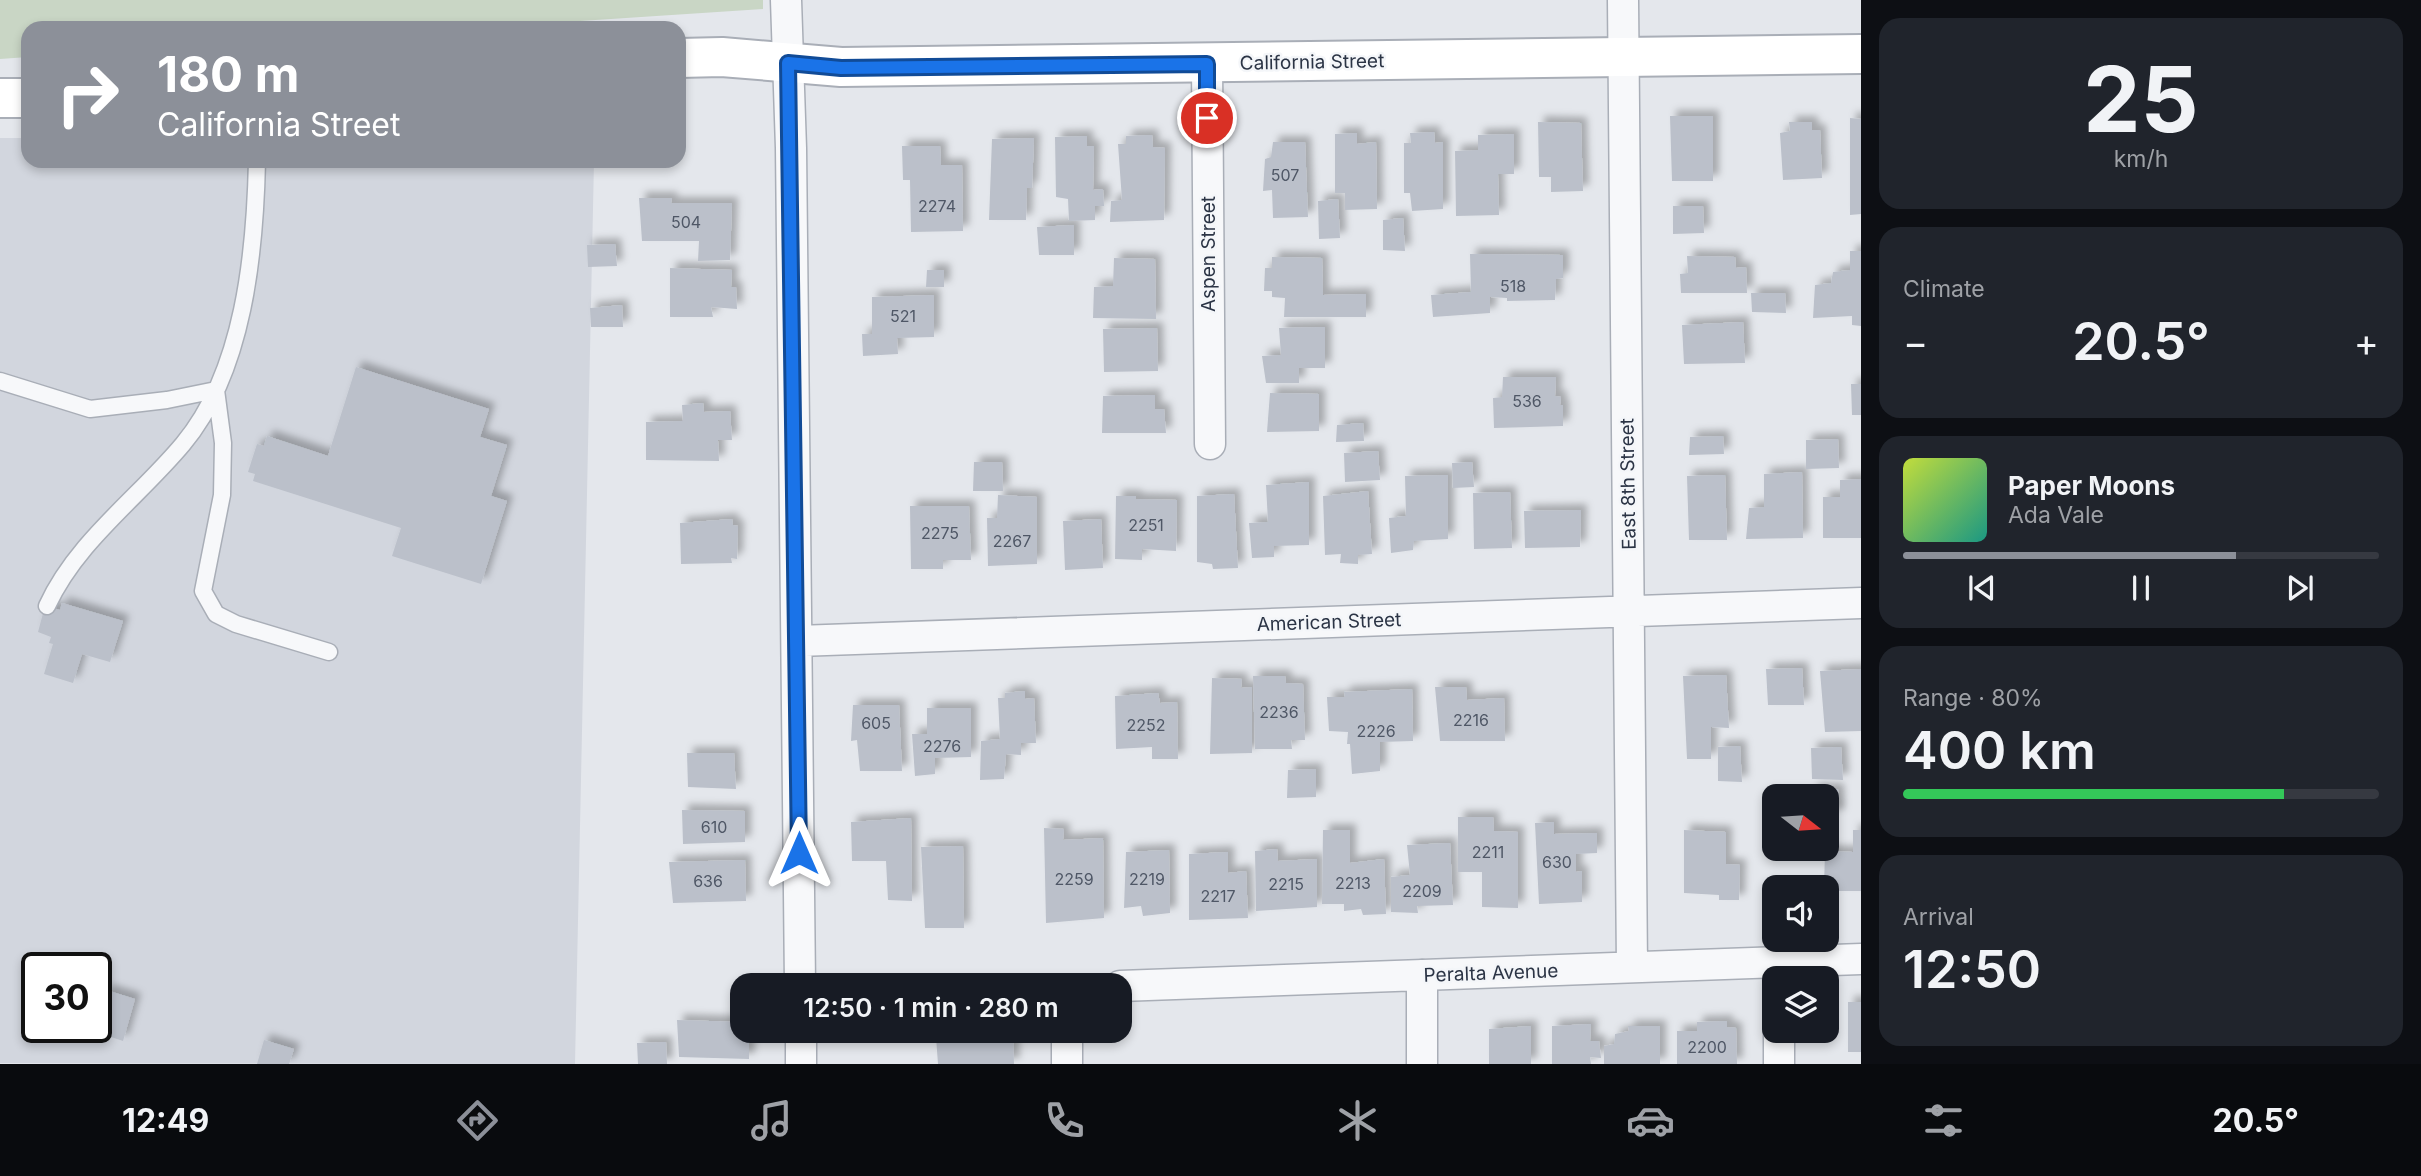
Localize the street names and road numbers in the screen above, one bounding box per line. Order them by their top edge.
street label: California Street [1240,49,1384,75]
street label: Aspen Street [1197,196,1220,312]
street label: East 8th Street [1615,418,1641,550]
street label: American Street [1256,608,1402,636]
street label: Peralta Avenue [1423,959,1559,987]

